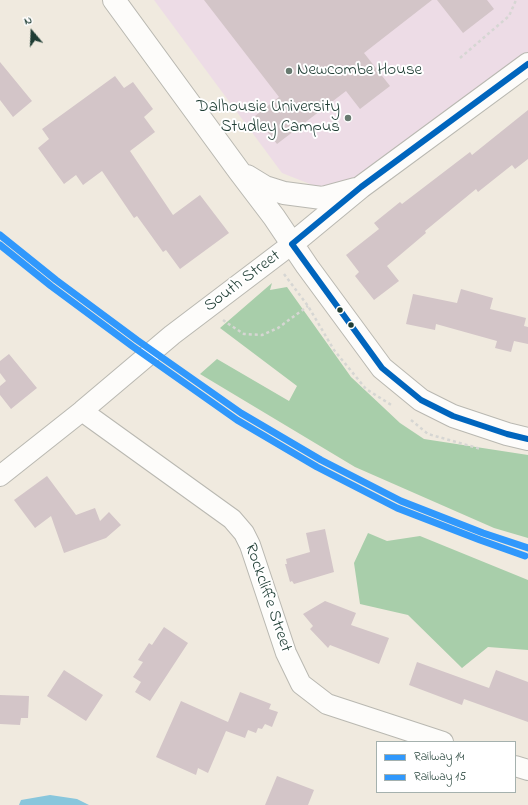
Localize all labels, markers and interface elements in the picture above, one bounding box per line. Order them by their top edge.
north arrow [12,12,52,52]
text: N [22,12,34,29]
place label: Newcombe House [297,61,422,81]
marker: Newcombe House [284,66,294,76]
place label: Dalhousie University Studley Campus [196,98,340,138]
marker: Dalhousie University Studley Campus [343,113,353,123]
street label: South Street [201,247,285,317]
unlabelled marker [335,305,345,315]
unlabelled marker [346,320,356,330]
street label: Rockcliffe Street [239,541,295,655]
legend [376,741,516,793]
text: Railway 14 [414,748,464,766]
text: Railway 15 [414,768,466,786]

